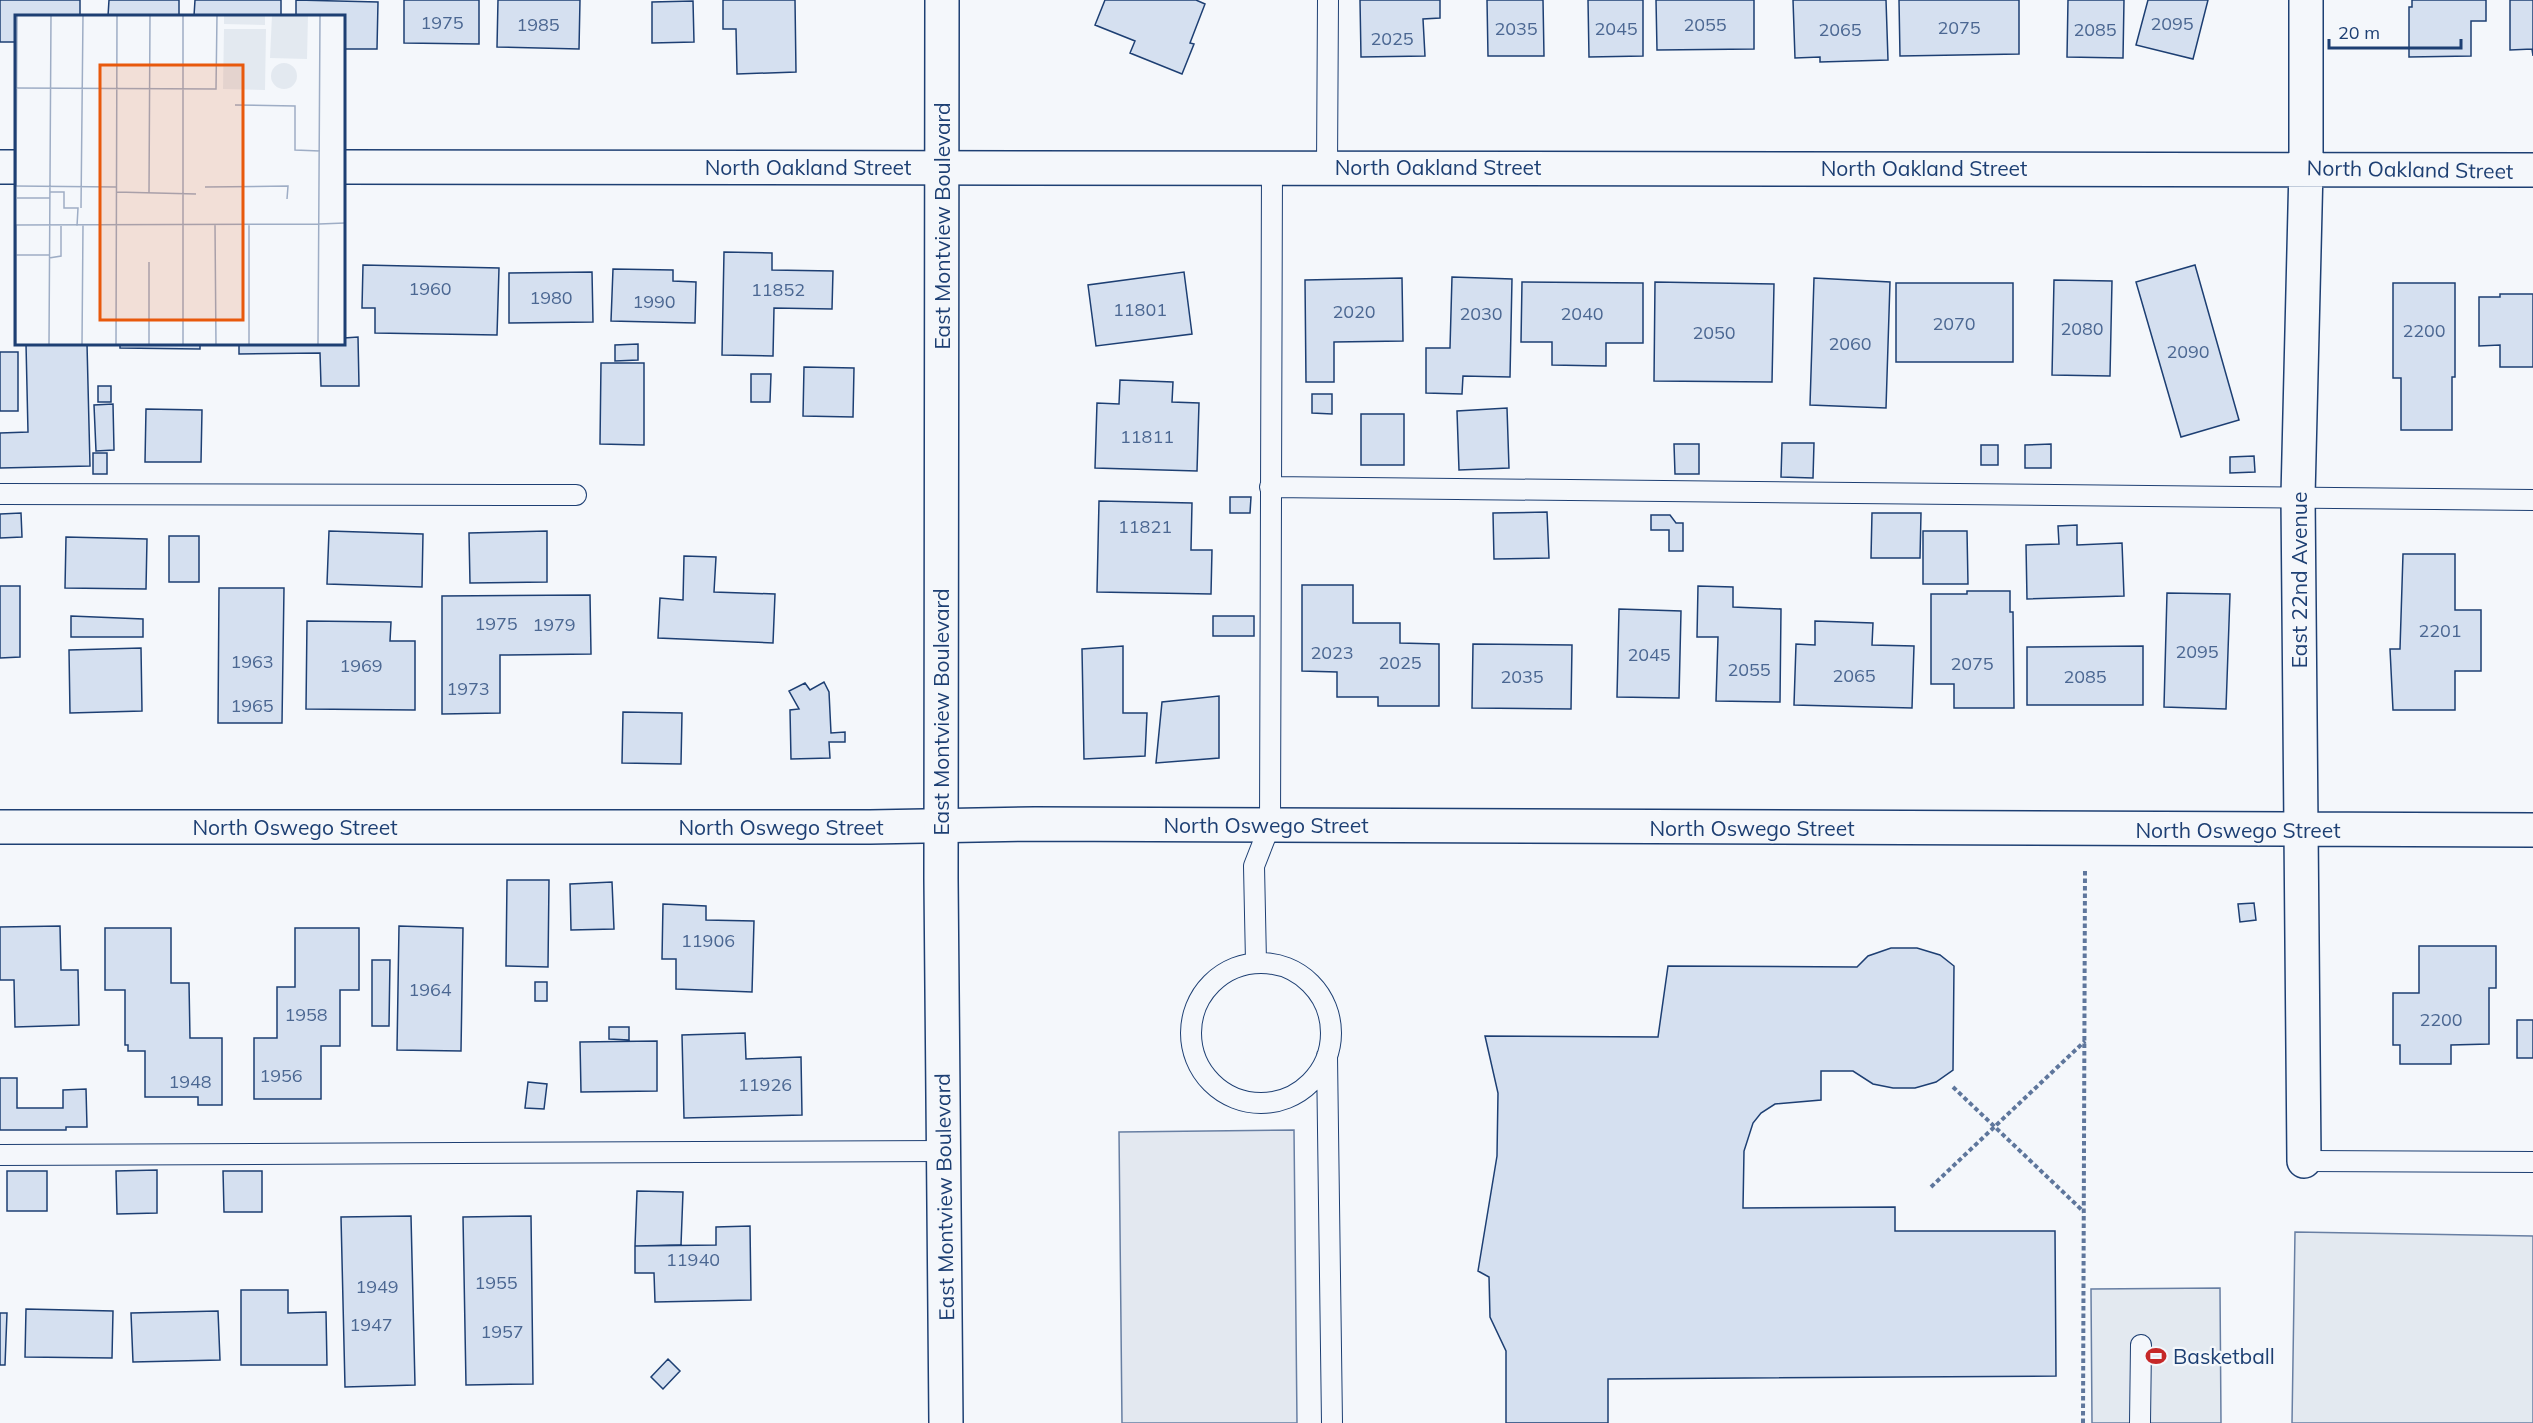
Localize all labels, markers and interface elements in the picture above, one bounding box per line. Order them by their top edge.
house number: 1975 [420,11,464,34]
house number: 2095 [2150,12,2194,35]
scale bar [2329,12,2461,50]
house number: 1985 [516,13,560,36]
house number: 2055 [1683,13,1727,36]
inset map [15,15,345,345]
house number: 2075 [1937,16,1981,39]
house number: 2035 [1494,17,1538,40]
house number: 2045 [1594,17,1638,40]
house number: 2065 [1818,18,1862,41]
house number: 2085 [2073,18,2117,41]
text: 20 m [2338,21,2380,44]
house number: 2025 [1370,27,1414,50]
street label: East Montview Boulevard [929,102,955,350]
street label: North Oakland Street [705,154,911,180]
street label: North Oakland Street [1335,154,1541,180]
street label: North Oakland Street [2306,154,2514,184]
street label: North Oakland Street [1821,155,2027,181]
house number: 1960 [408,277,452,300]
house number: 11852 [751,278,805,301]
house number: 1980 [529,286,573,309]
house number: 1990 [632,290,676,313]
house number: 11801 [1113,298,1167,321]
house number: 2020 [1332,300,1376,323]
house number: 2030 [1459,302,1503,325]
house number: 2040 [1560,302,1604,325]
house number: 2070 [1932,312,1976,335]
house number: 2080 [2060,317,2104,340]
house number: 2200 [2402,319,2446,342]
house number: 2050 [1692,321,1736,344]
house number: 2060 [1828,332,1872,355]
house number: 2090 [2166,340,2210,363]
house number: 11811 [1120,425,1174,448]
street label: East 22nd Avenue [2286,492,2312,668]
house number: 11821 [1118,515,1172,538]
street label: East Montview Boulevard [928,588,954,836]
house number: 1975 [474,612,518,635]
house number: 1979 [532,613,576,636]
house number: 2201 [2418,619,2462,642]
house number: 2095 [2175,640,2219,663]
house number: 2023 [1310,641,1354,664]
house number: 2045 [1627,643,1671,666]
house number: 1963 [230,650,274,673]
house number: 2025 [1378,651,1422,674]
house number: 2075 [1950,652,1994,675]
house number: 1969 [339,654,383,677]
house number: 2055 [1727,658,1771,681]
house number: 2065 [1832,664,1876,687]
house number: 2035 [1500,665,1544,688]
house number: 2085 [2063,665,2107,688]
house number: 1973 [446,677,490,700]
house number: 1965 [230,694,274,717]
street label: North Oswego Street [1163,812,1369,838]
street label: North Oswego Street [192,814,398,840]
street label: North Oswego Street [678,814,884,840]
street label: North Oswego Street [1649,815,1855,841]
street label: North Oswego Street [2135,817,2341,843]
house number: 11906 [681,929,735,952]
house number: 1964 [408,978,452,1001]
house number: 1958 [284,1003,328,1026]
house number: 2200 [2419,1008,2463,1031]
house number: 1956 [259,1064,303,1087]
house number: 1948 [168,1070,212,1093]
house number: 11926 [738,1073,792,1096]
street label: East Montview Boulevard [929,1073,959,1321]
house number: 11940 [666,1248,720,1271]
house number: 1955 [474,1271,518,1294]
house number: 1949 [355,1275,399,1298]
house number: 1947 [349,1313,393,1336]
house number: 1957 [480,1320,524,1343]
place label: Basketball [2173,1343,2275,1369]
sports icon: Basketball [2144,1344,2168,1368]

